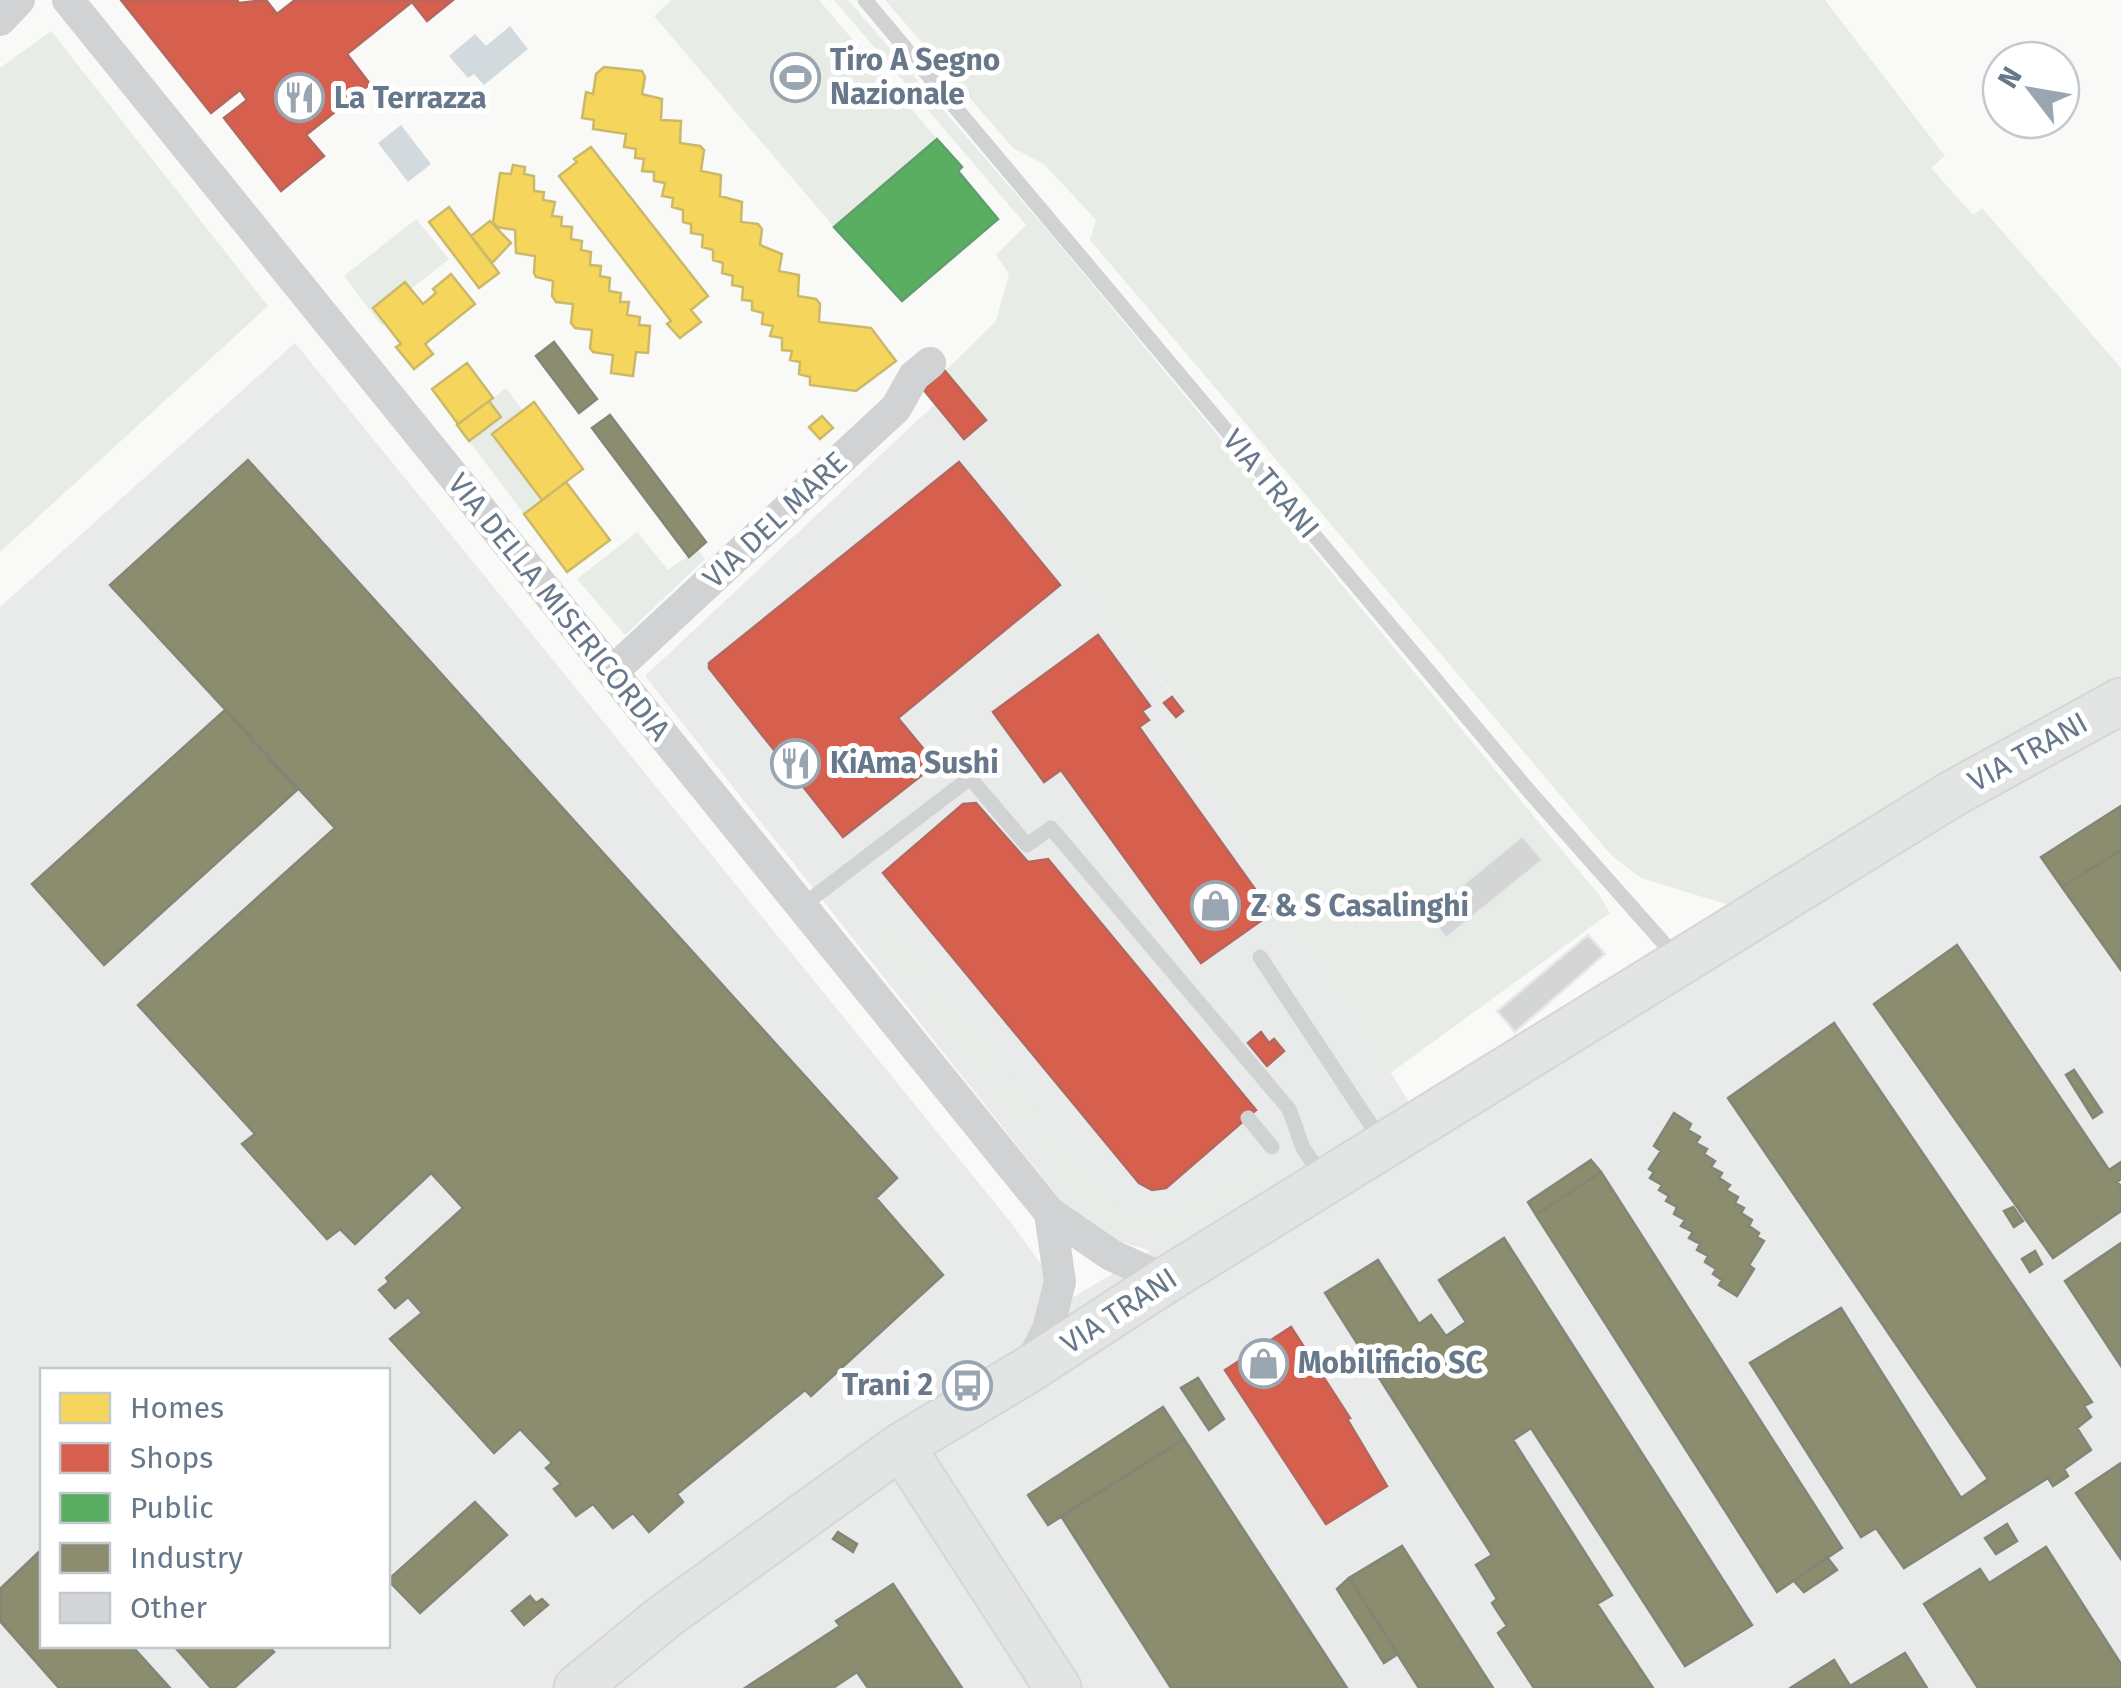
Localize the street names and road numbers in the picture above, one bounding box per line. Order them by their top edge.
street label: VIA TRANI [1215,422,1327,546]
street label: VIA DEL MARE [696,444,854,596]
street label: VIA DELLA MISERICORDIA [440,466,678,748]
street label: VIA TRANI [1962,705,2094,799]
street label: VIA TRANI [1054,1260,1184,1362]

